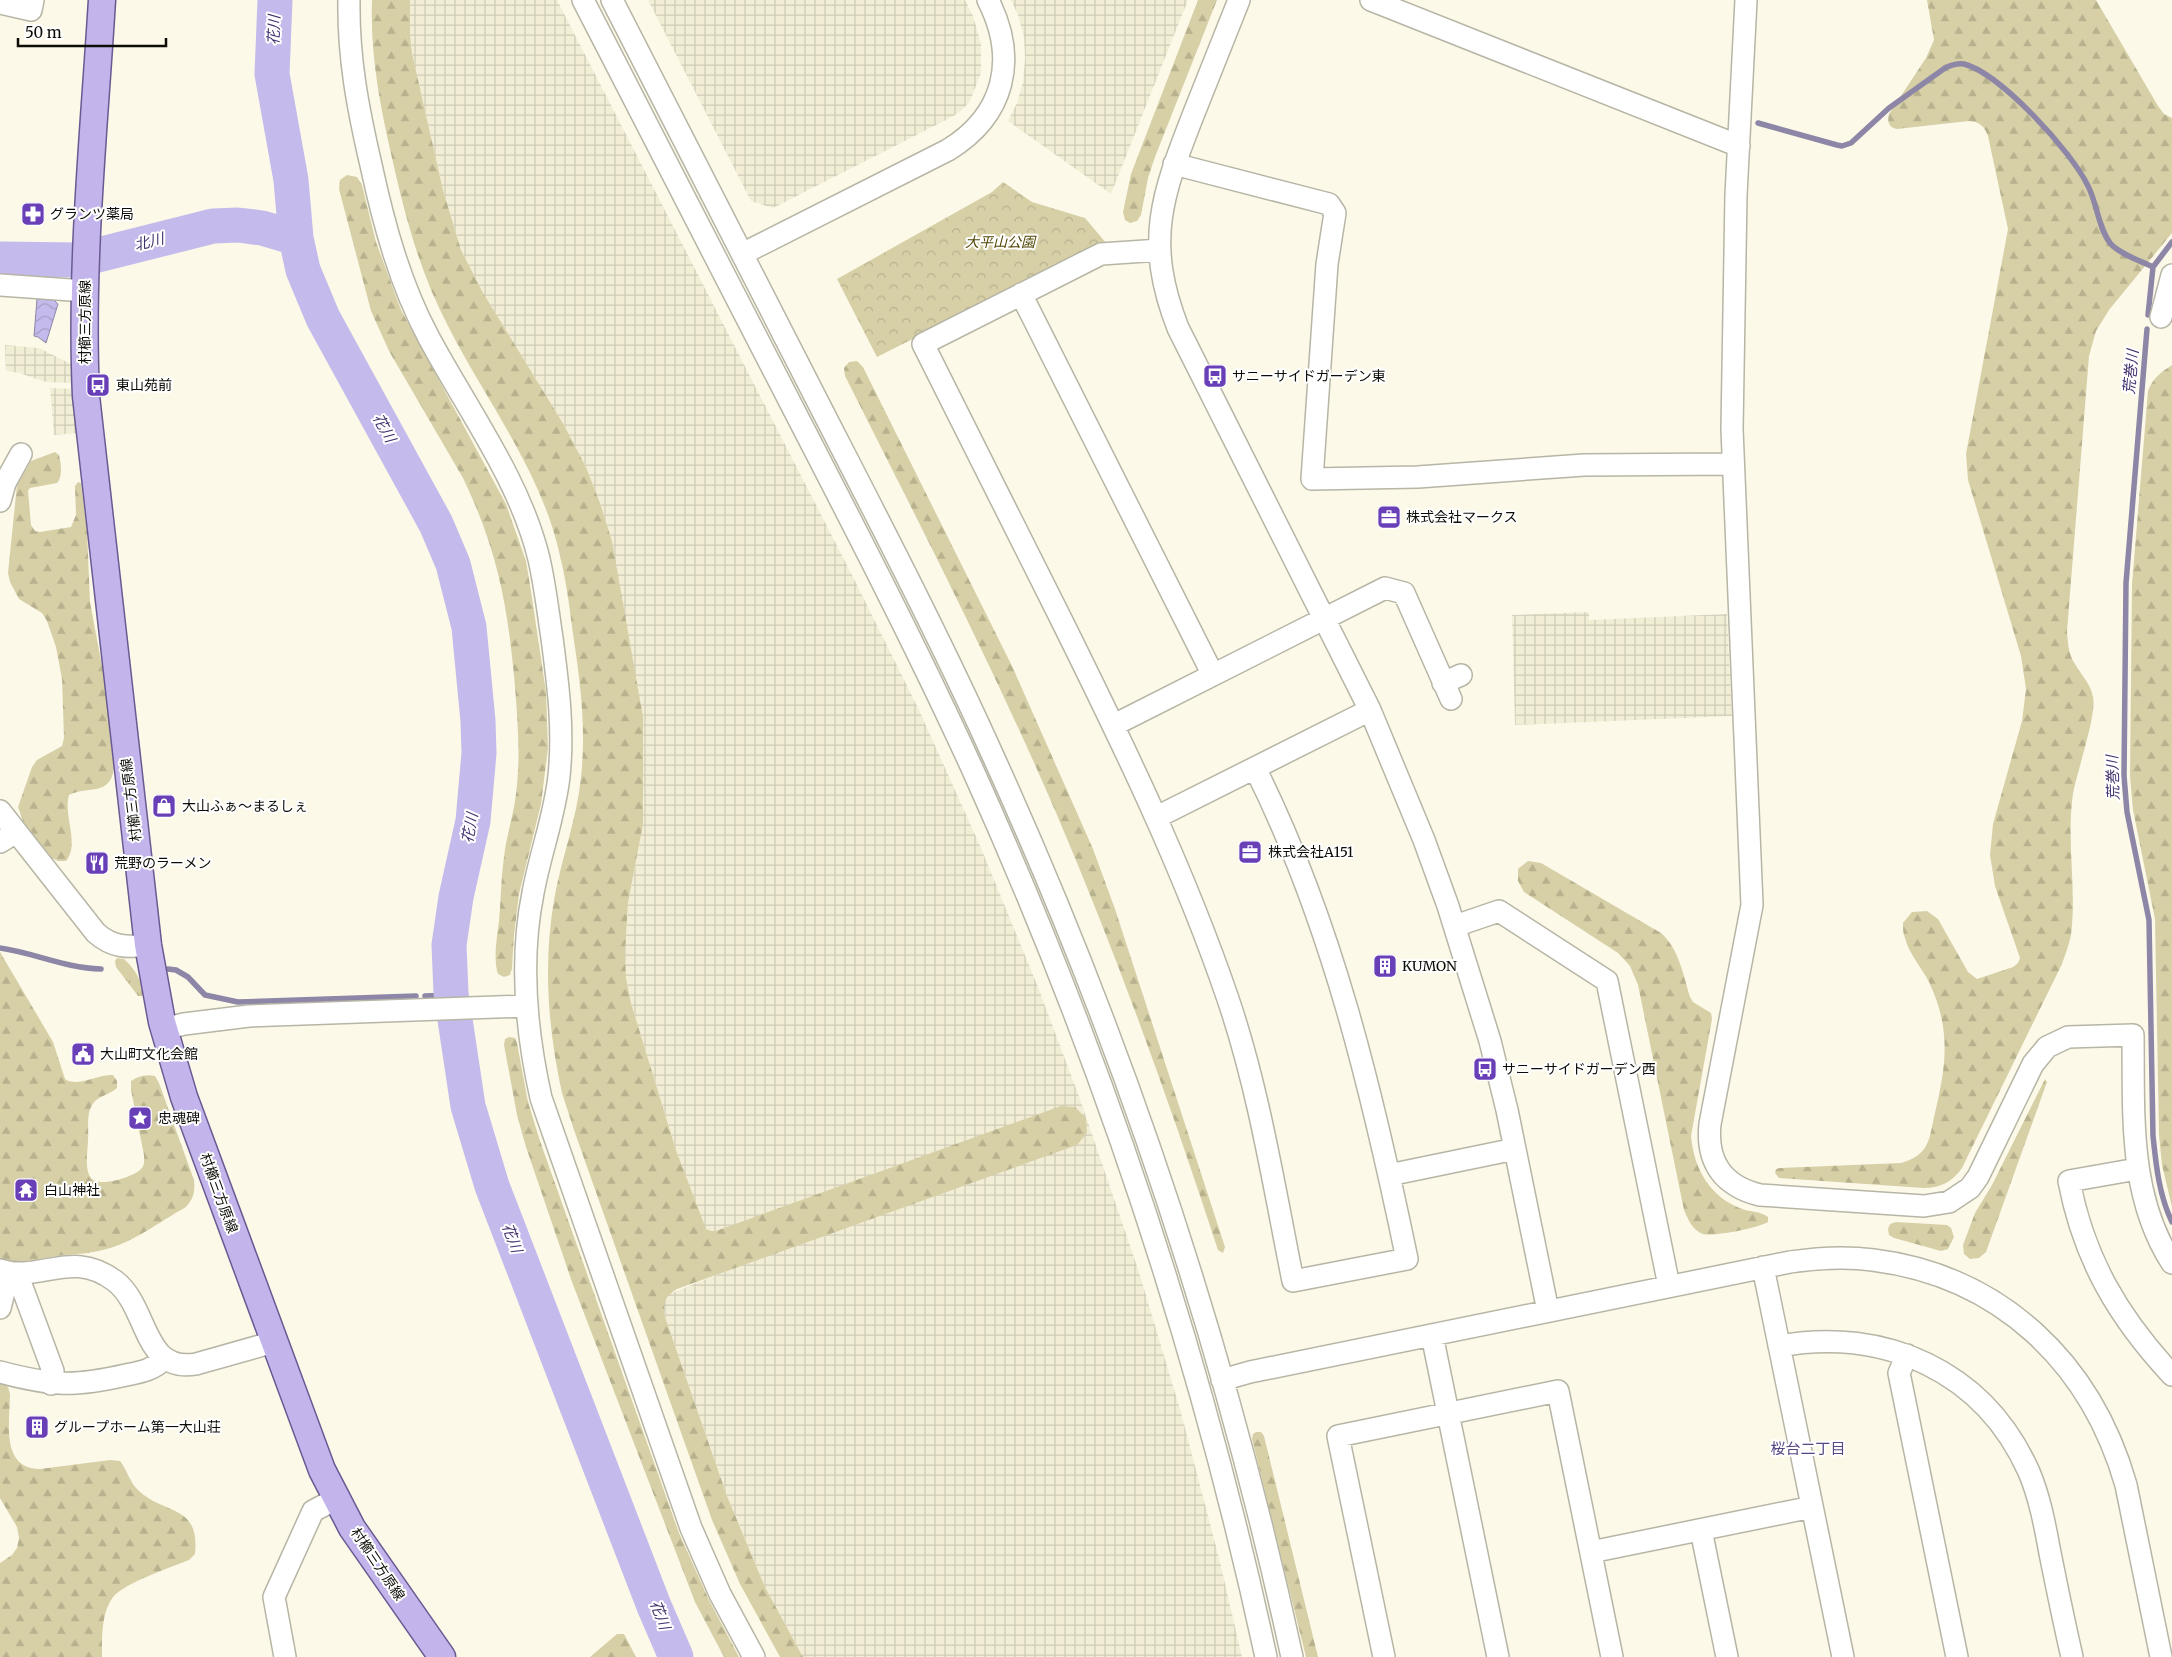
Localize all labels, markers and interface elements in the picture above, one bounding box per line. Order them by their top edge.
water label: 花川 [263,13,284,45]
scale bar [18,15,165,47]
text: 50 m [25,23,62,42]
pharmacy icon: グランツ薬局 [20,201,46,227]
place label: グランツ薬局 [50,205,134,223]
water label: 北川 [132,228,168,254]
park label: 大平山公園 [965,233,1037,251]
street label: 村櫛三方原線 [76,280,94,364]
water label: 荒巻川 [2119,347,2142,395]
bus stop icon: サニーサイドガーデン東 [1202,363,1228,389]
place label: サニーサイドガーデン東 [1232,367,1386,385]
bus stop icon: 東山苑前 [85,372,111,398]
place label: 東山苑前 [116,376,172,394]
water label: 花川 [369,410,401,447]
office icon: 株式会社マークス [1376,504,1402,530]
place label: 株式会社マークス [1406,508,1518,526]
water label: 荒巻川 [2102,753,2123,801]
street label: 村櫛三方原線 [117,757,145,843]
shop icon: 大山ふぁ～まるしぇ [151,793,177,819]
place label: 大山ふぁ～まるしぇ [182,797,308,815]
water label: 花川 [458,810,482,844]
office icon: 株式会社A151 [1237,839,1263,865]
place label: 株式会社A151 [1268,843,1353,861]
restaurant icon: 荒野のラーメン [84,850,110,876]
place label: 荒野のラーメン [114,854,211,872]
building icon: KUMON [1372,953,1398,979]
place label: KUMON [1402,957,1457,975]
public building icon: 大山町文化会館 [70,1041,96,1067]
place label: 大山町文化会館 [100,1045,198,1063]
bus stop icon: サニーサイドガーデン西 [1472,1056,1498,1082]
place label: サニーサイドガーデン西 [1502,1060,1656,1078]
place icon: 忠魂碑 [127,1105,153,1131]
place label: 忠魂碑 [158,1109,200,1127]
street label: 村櫛三方原線 [196,1150,242,1236]
temple icon: 白山神社 [13,1177,39,1203]
place label: 白山神社 [44,1181,100,1199]
water label: 花川 [498,1220,527,1257]
building icon: グループホーム第一大山荘 [24,1414,50,1440]
place label: グループホーム第一大山荘 [54,1418,221,1436]
district label: 桜台二丁目 [1770,1439,1846,1458]
street label: 村櫛三方原線 [347,1524,409,1604]
water label: 花川 [646,1597,675,1634]

